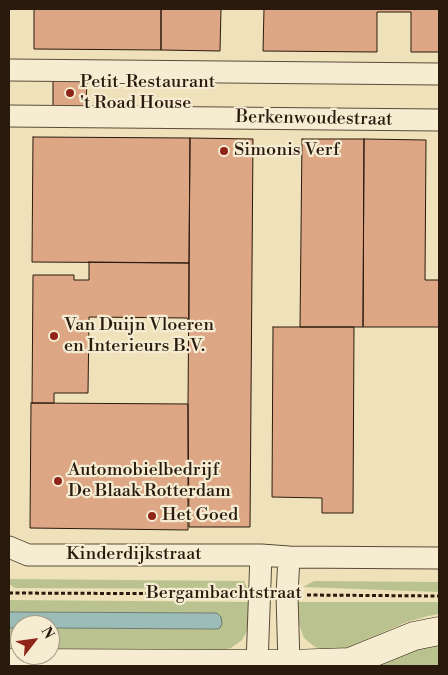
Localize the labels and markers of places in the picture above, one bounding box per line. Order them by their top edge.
place label: Petit-Restaurant 't Road House [80,72,215,115]
marker: Petit-Restaurant 't Road House [64,87,76,99]
place label: Simonis Verf [234,140,340,162]
marker: Simonis Verf [218,145,230,157]
place label: Van Duijn Vloeren en Interieurs B.V. [64,315,214,358]
marker: Van Duijn Vloeren en Interieurs B.V. [48,330,60,342]
place label: Automobielbedrijf De Blaak Rotterdam [68,460,231,502]
marker: Automobielbedrijf De Blaak Rotterdam [52,475,64,487]
place label: Het Goed [162,505,238,527]
marker: Het Goed [146,510,158,522]

